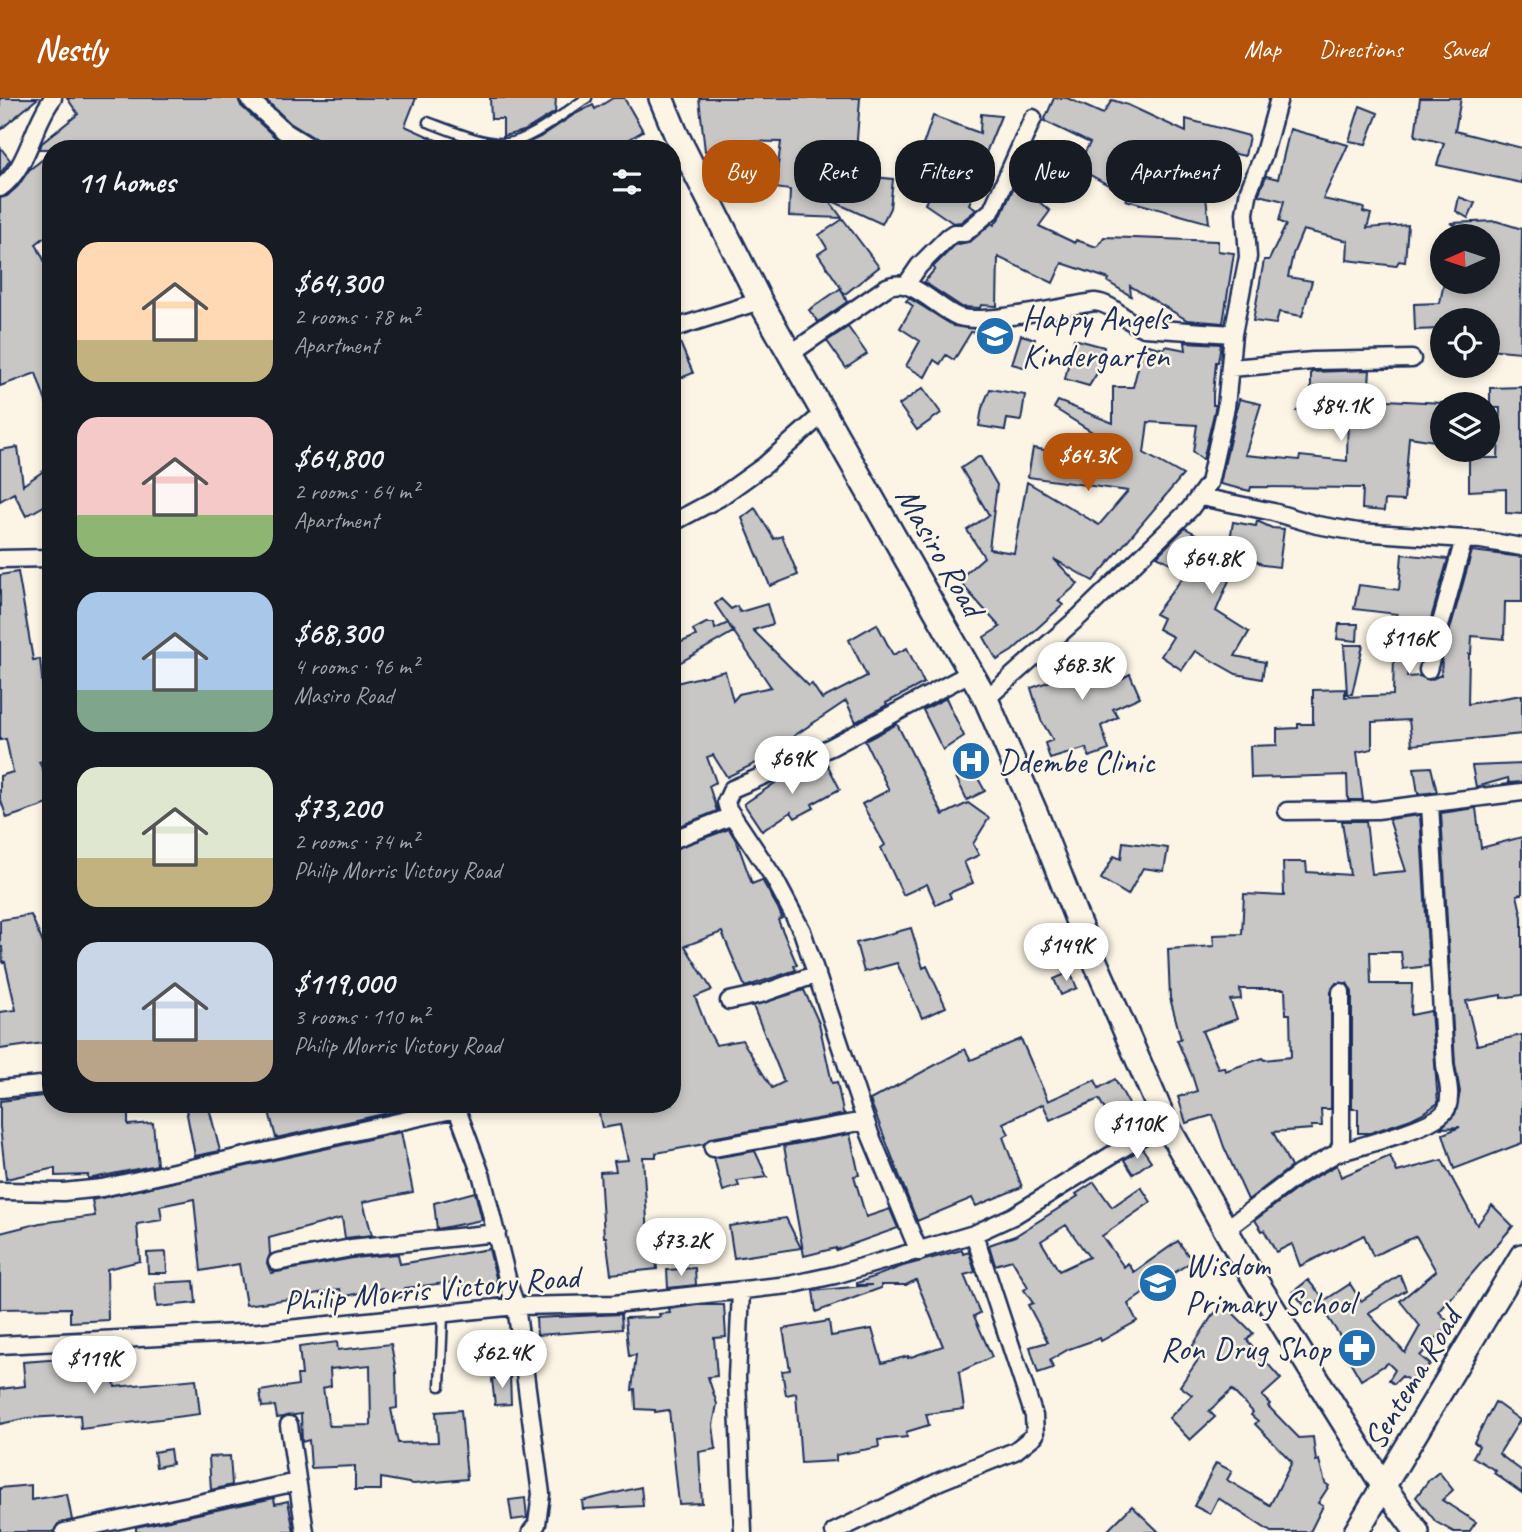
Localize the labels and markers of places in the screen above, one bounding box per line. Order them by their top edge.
place label: Happy Angels Kindergarten [1022,297,1172,377]
school or university icon: Happy Angels Kindergarten [974,315,1016,357]
pin: $84.1K [1284,384,1398,443]
pin: $64.3K [1031,434,1145,493]
pin: $64.8K [1155,536,1269,596]
pin: $116K [1360,616,1458,676]
pin: $68.3K [1025,642,1139,702]
pin: $69K [751,736,833,796]
hospital icon: Ddembe Clinic [950,740,992,782]
place label: Ddembe Clinic [998,741,1157,783]
pin: $149K [1017,924,1115,983]
pin: $110K [1088,1102,1186,1161]
pin: $73.2K [624,1218,738,1278]
place label: Wisdom Primary School [1185,1244,1360,1324]
school or university icon: Wisdom Primary School [1137,1262,1179,1304]
pharmacy icon: Ron Drug Shop [1336,1327,1378,1369]
place label: Ron Drug Shop [1160,1328,1333,1370]
pin: $62.4K [445,1330,559,1390]
pin: $119K [45,1336,143,1396]

